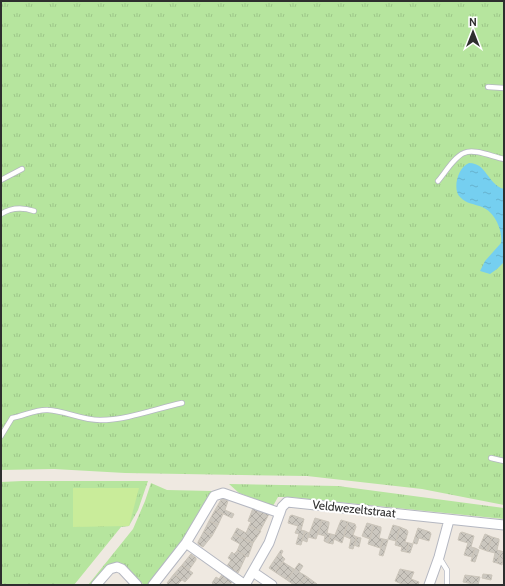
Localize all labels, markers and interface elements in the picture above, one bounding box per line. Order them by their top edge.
north arrow [453,12,493,52]
text: N [469,15,477,29]
street label: Veldwezeltstraat [312,497,396,520]

